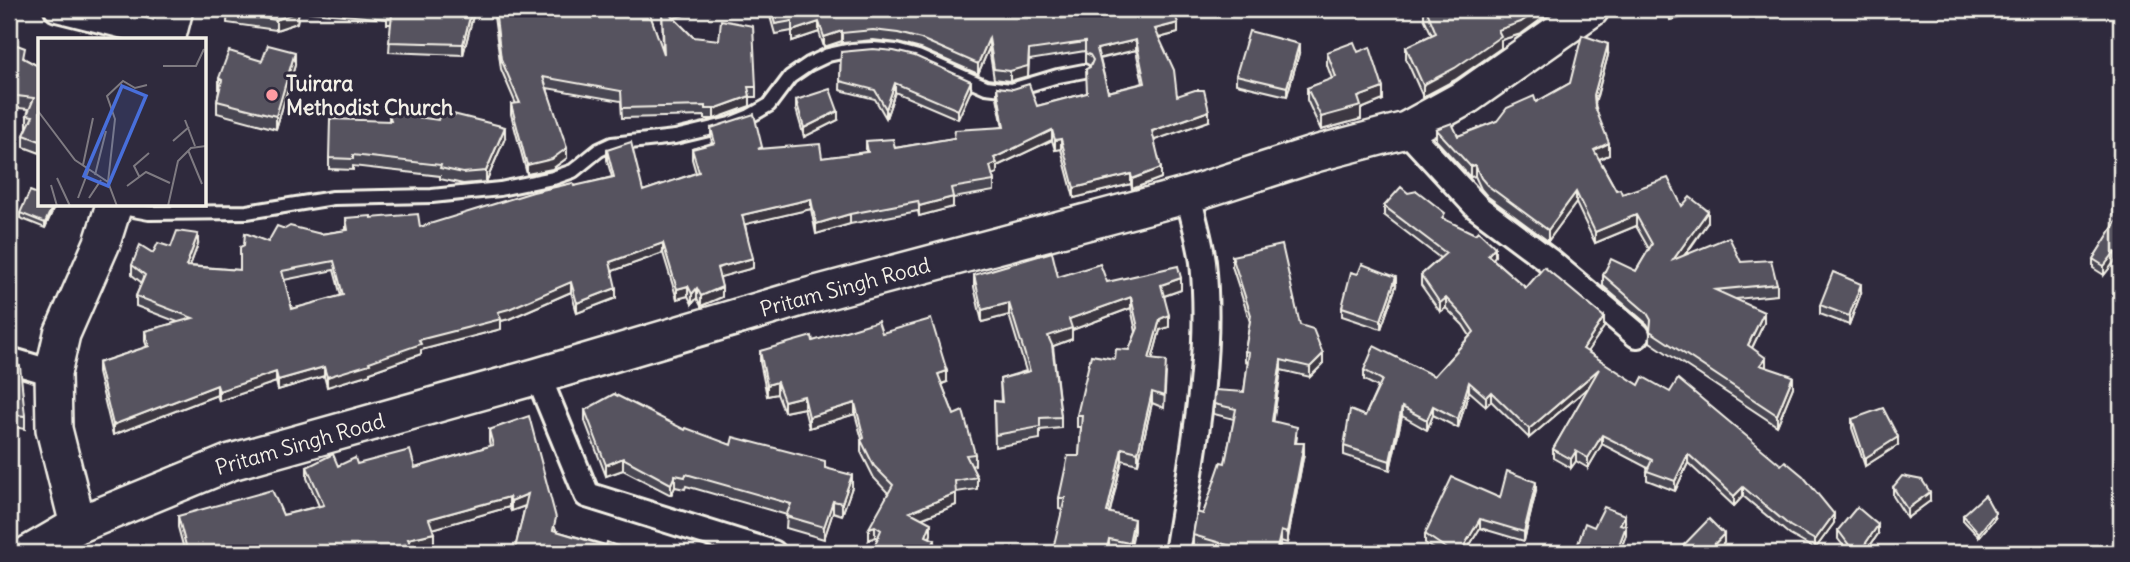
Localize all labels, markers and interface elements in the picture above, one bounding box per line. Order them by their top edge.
inset map [38,38,206,206]
place label: Tuirara Methodist Church [286,70,453,121]
marker: Tuirara Methodist Church [264,87,280,103]
street label: Pritam Singh Road [757,251,933,323]
street label: Pritam Singh Road [212,407,388,481]

